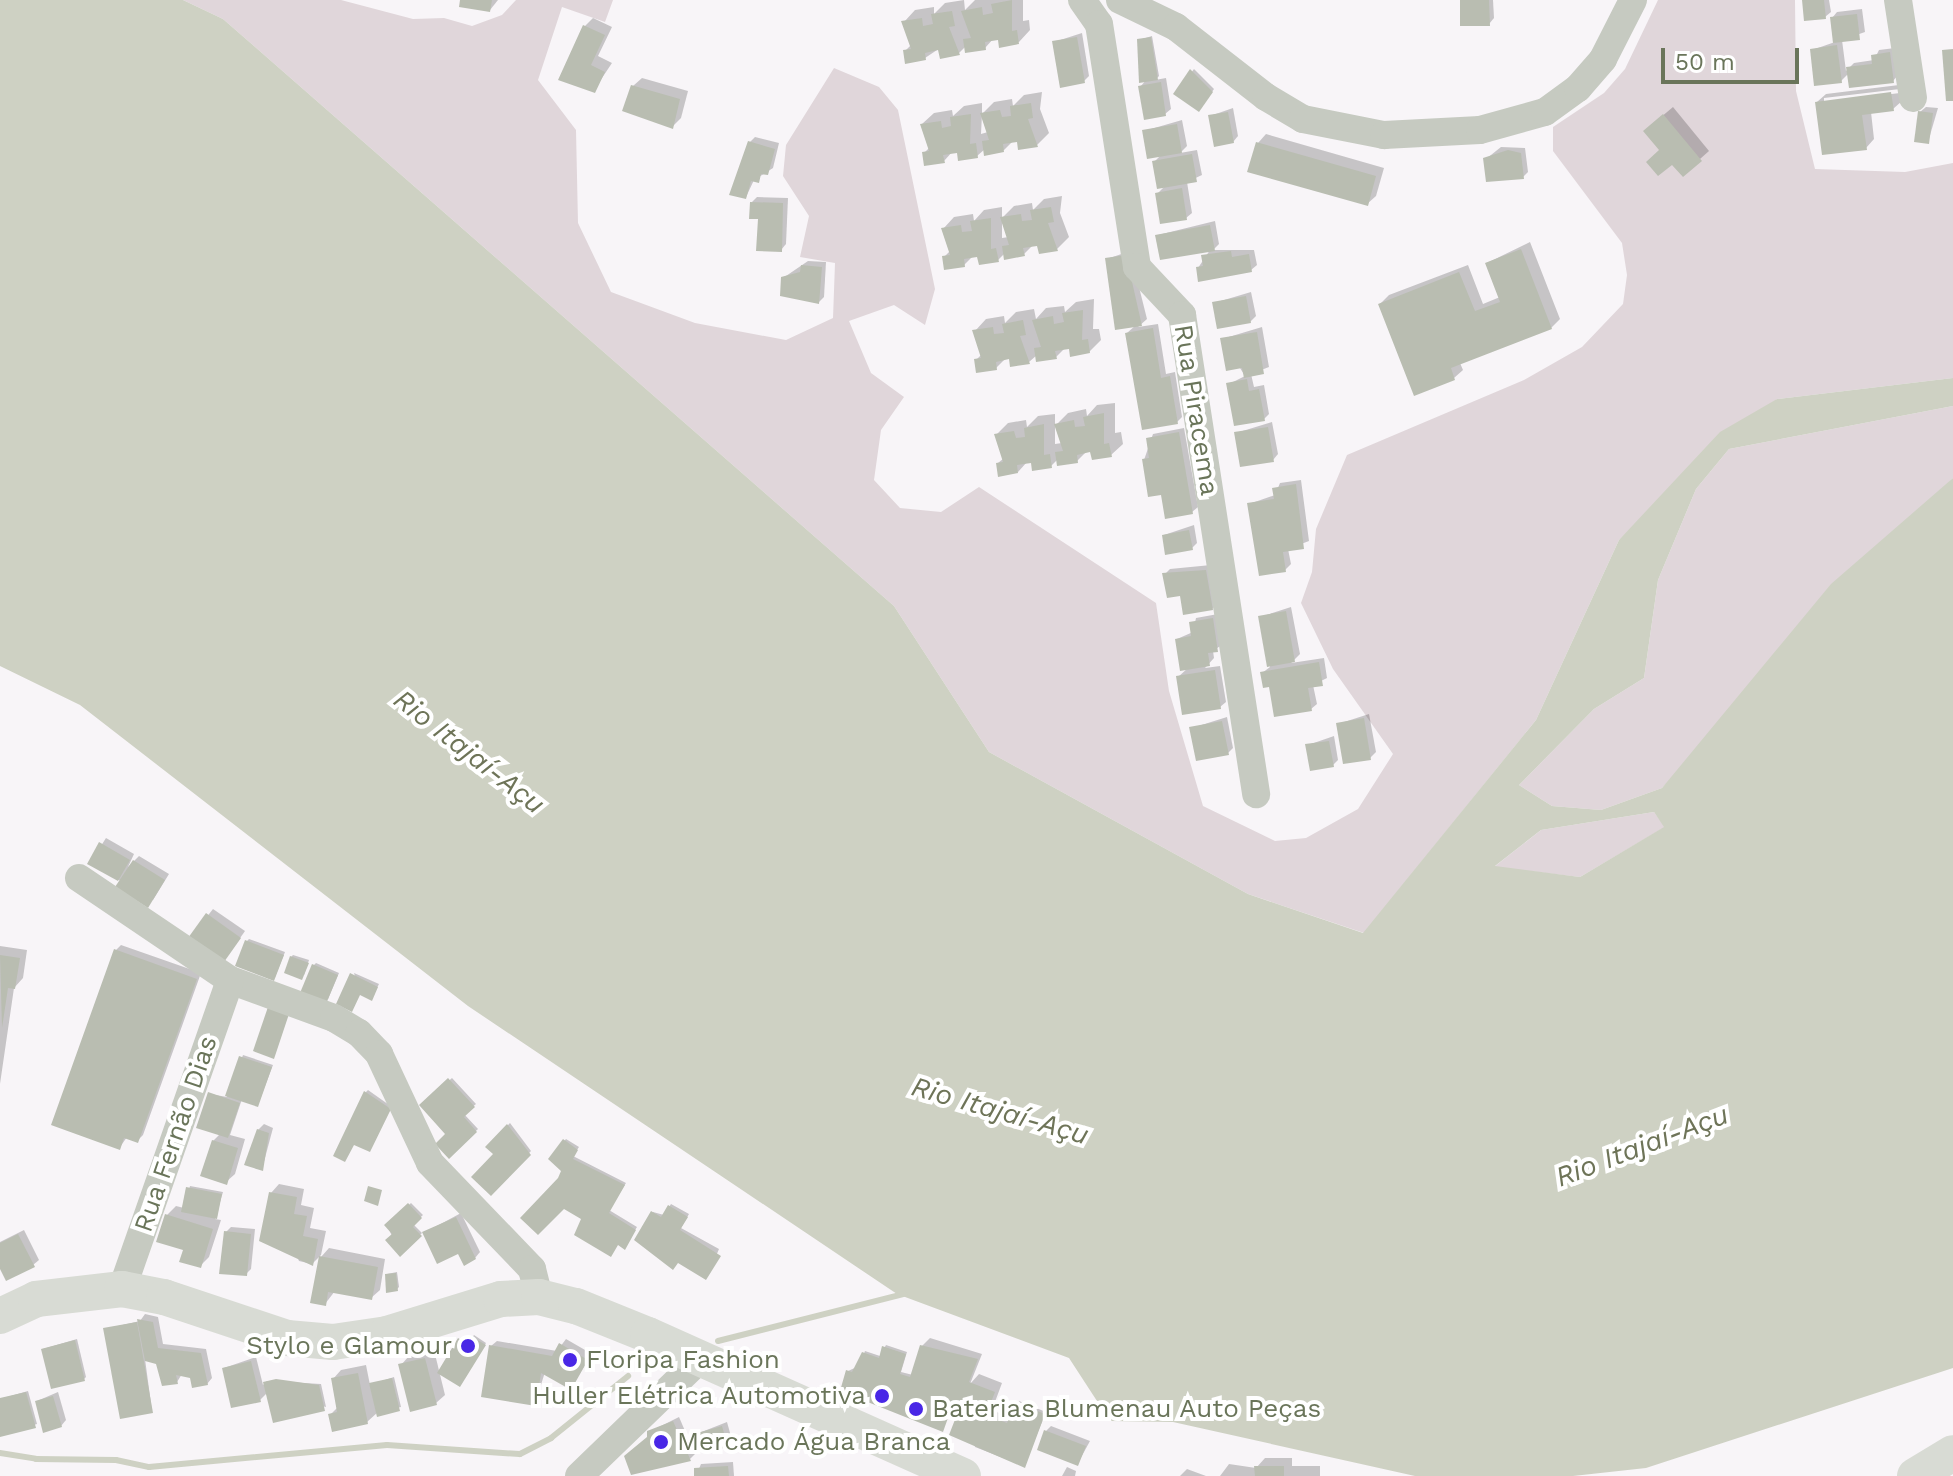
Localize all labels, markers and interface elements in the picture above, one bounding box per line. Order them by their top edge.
scale bar [1665,32,1803,82]
text: 50 m [1675,48,1735,76]
street label: Rua Piracema [1167,322,1225,498]
water label: Rio Itajaí-Açu [387,683,551,821]
street label: Rua Fernão Dias [128,1032,224,1236]
water label: Rio Itajaí-Açu [908,1070,1092,1152]
water label: Rio Itajaí-Açu [1551,1098,1733,1194]
place label: Stylo e Glamour [246,1330,452,1362]
marker: Stylo e Glamour [459,1337,477,1355]
place label: Floripa Fashion [586,1344,780,1376]
marker: Floripa Fashion [561,1351,579,1369]
place label: Huller Elétrica Automotiva [530,1380,866,1412]
marker: Huller Elétrica Automotiva [873,1387,891,1405]
place label: Baterias Blumenau Auto Peças [932,1393,1322,1425]
marker: Baterias Blumenau Auto Peças [907,1400,925,1418]
place label: Mercado Água Branca [677,1426,952,1458]
marker: Mercado Água Branca [652,1433,670,1451]

